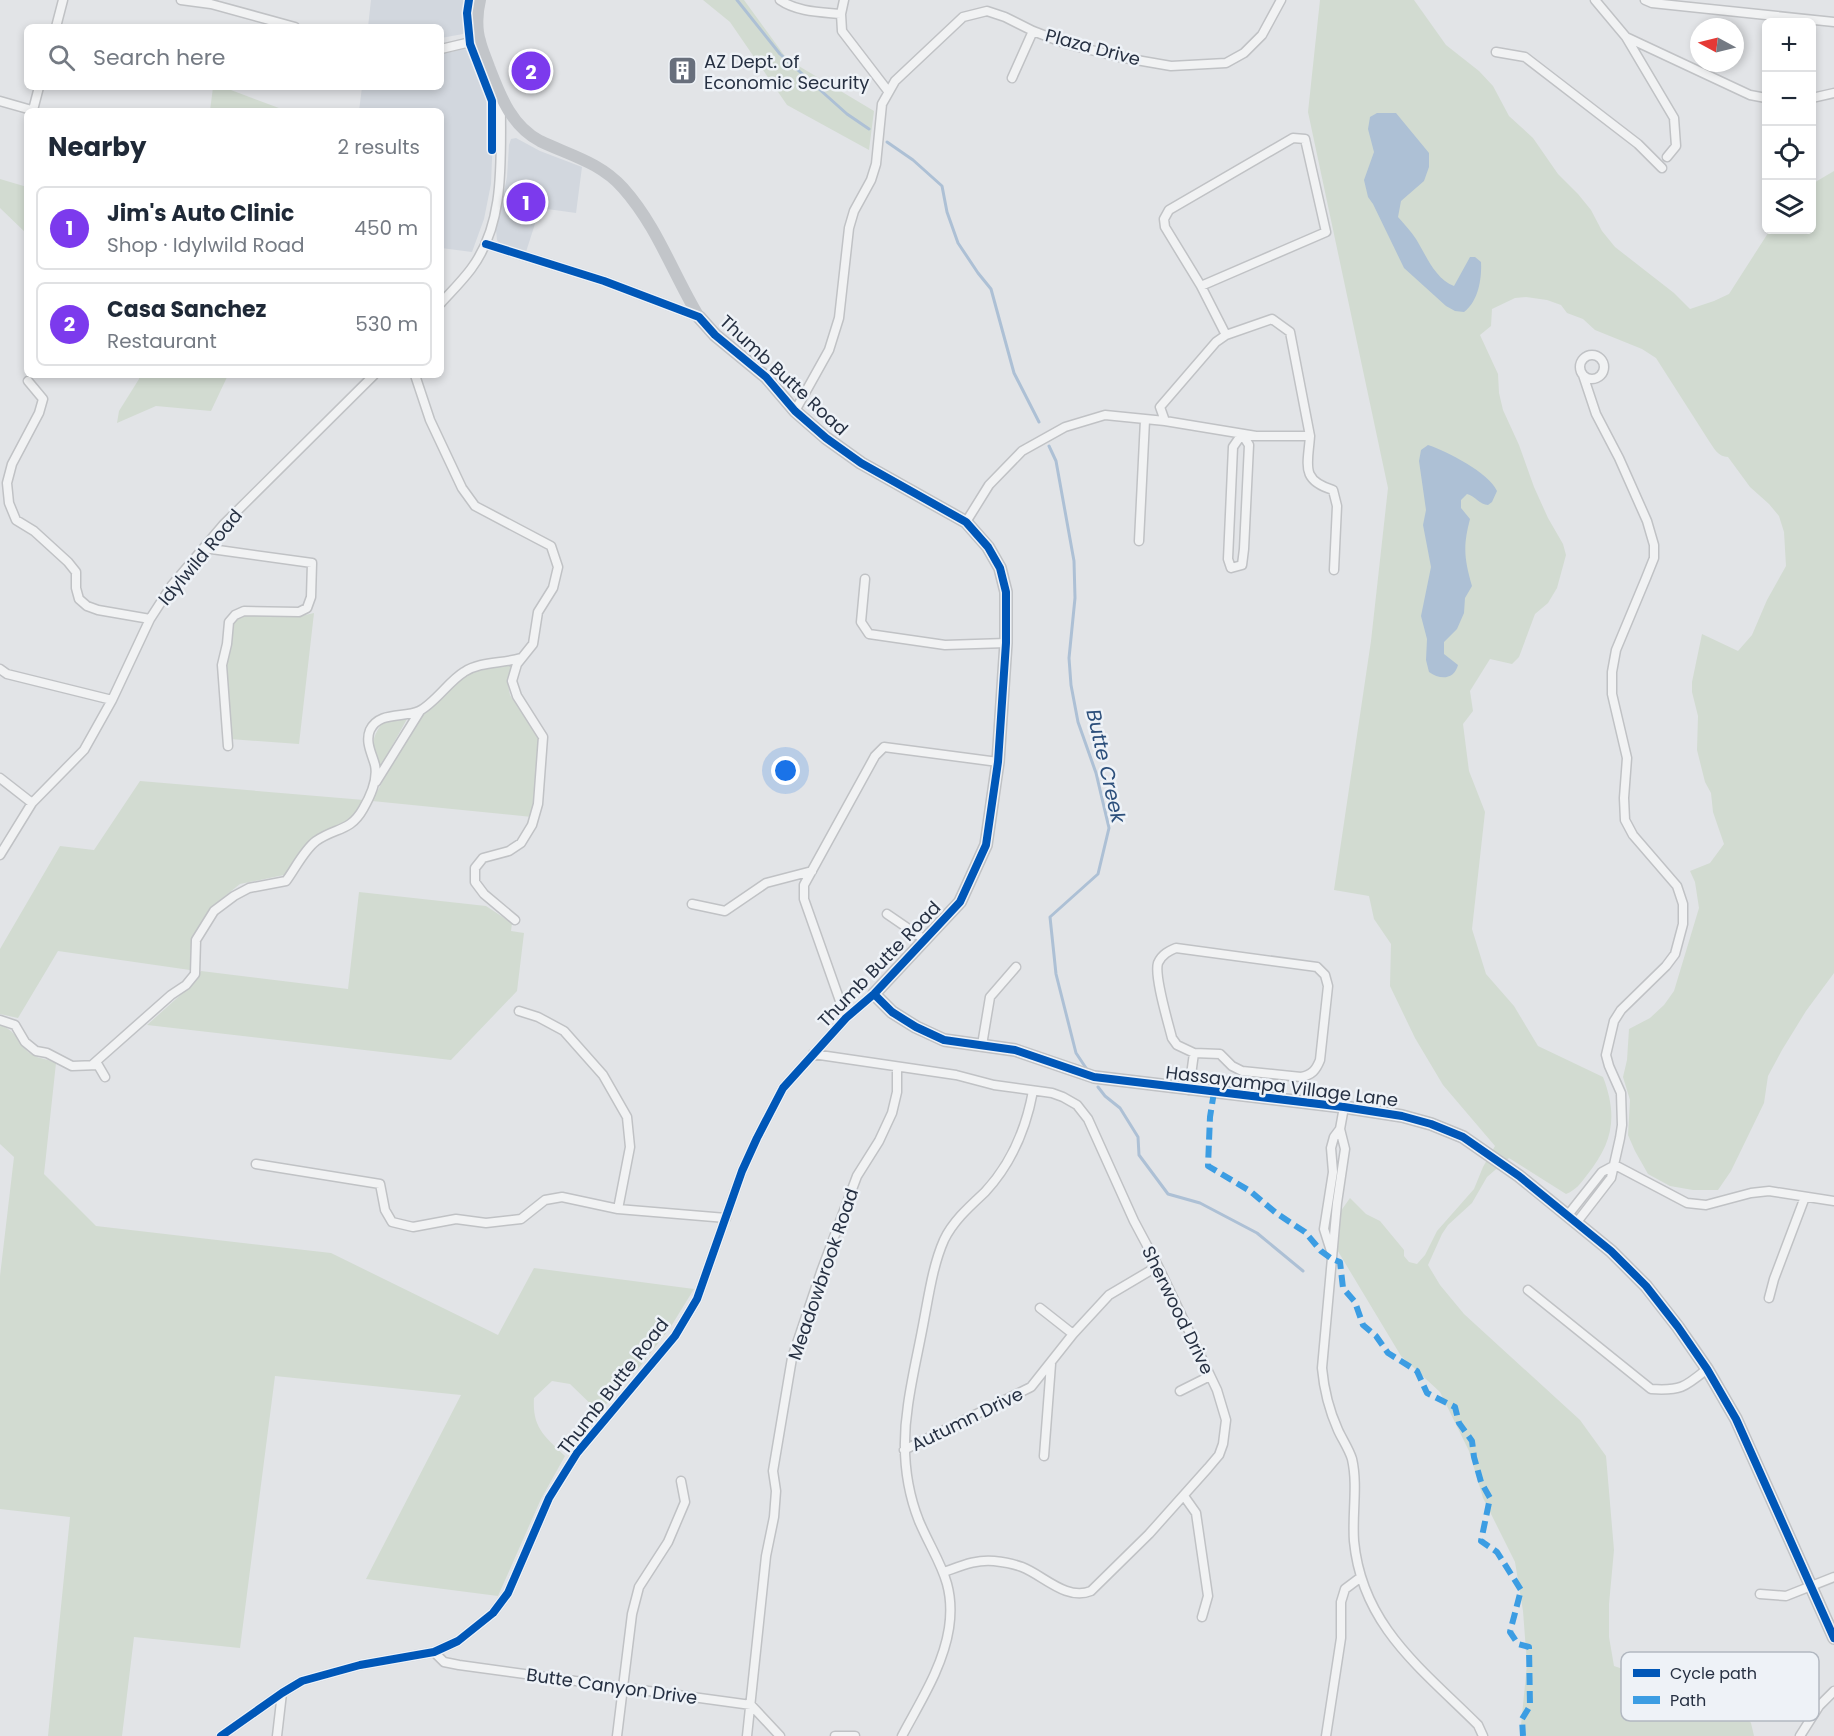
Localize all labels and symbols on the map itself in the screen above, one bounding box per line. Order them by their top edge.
north arrow [1690,18,1744,72]
street label: Plaza Drive [1043,22,1143,72]
pin: 2 [512,48,550,94]
place label: AZ Dept. of Economic Security [704,49,869,95]
building icon: AZ Dept. of Economic Security [667,55,699,87]
pin: 1 [506,180,546,224]
street label: Thumb Butte Road [715,309,853,441]
street label: Idylwild Road [152,504,248,610]
water label: Butte Creek [1079,706,1133,827]
your location [771,756,800,785]
street label: Thumb Butte Road [812,895,946,1033]
street label: Hassayampa Village Lane [1164,1059,1400,1113]
street label: Meadowbrook Road [782,1185,864,1363]
street label: Sherwood Drive [1136,1242,1220,1378]
street label: Thumb Butte Road [552,1313,674,1459]
street label: Autumn Drive [907,1381,1027,1457]
legend [1621,1652,1819,1721]
street label: Butte Canyon Drive [525,1662,699,1710]
text: Cycle path [1670,1662,1757,1685]
text: Path [1670,1689,1706,1712]

